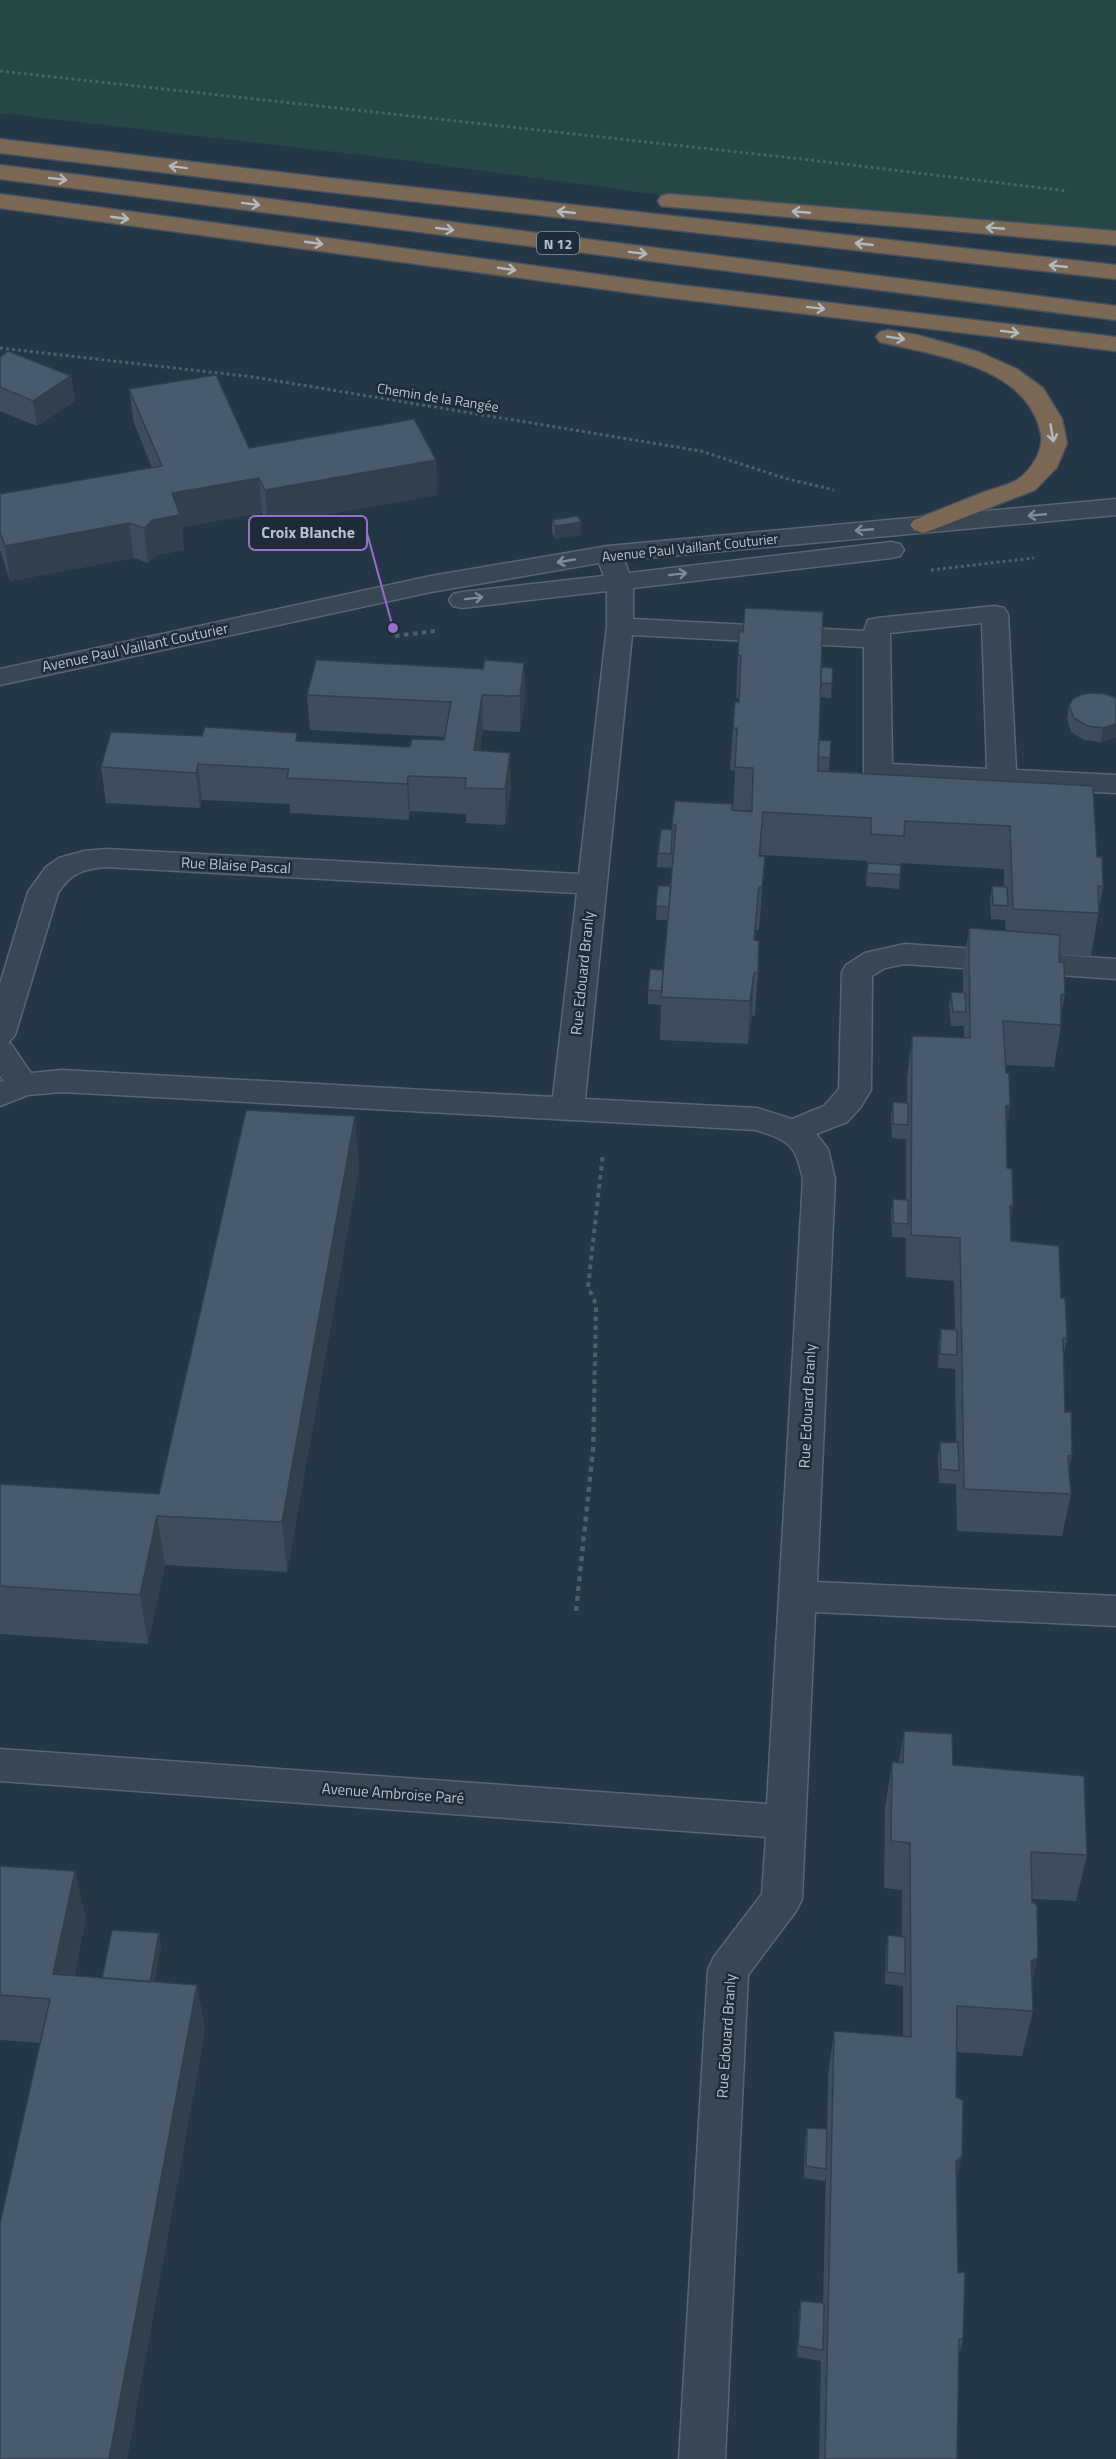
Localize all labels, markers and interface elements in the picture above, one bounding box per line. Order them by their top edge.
one-way arrow [169,162,189,173]
one-way arrow [48,174,67,185]
one-way arrow [241,199,261,210]
one-way arrow [556,206,576,217]
one-way arrow [791,206,811,217]
one-way arrow [110,212,130,223]
one-way arrow [985,222,1005,233]
one-way arrow [434,223,454,234]
road number: N 12 [537,232,579,254]
one-way arrow [303,238,323,249]
one-way arrow [855,239,874,250]
one-way arrow [628,248,648,259]
one-way arrow [1048,260,1068,271]
one-way arrow [497,264,516,275]
one-way arrow [806,303,826,314]
one-way arrow [1000,326,1019,337]
one-way arrow [886,333,906,344]
street label: Chemin de la Rangée [376,377,500,417]
one-way arrow [1047,423,1058,443]
one-way arrow [1027,510,1047,521]
callout: Croix Blanche [249,516,367,550]
text: Croix Blanche [261,520,355,544]
one-way arrow [855,525,875,536]
street label: Avenue Paul Vaillant Couturier [601,527,779,567]
one-way arrow [557,556,576,567]
one-way arrow [668,568,688,579]
one-way arrow [463,592,483,603]
street label: Avenue Paul Vaillant Couturier [40,616,230,678]
street label: Rue Blaise Pascal [180,851,292,879]
street label: Rue Edouard Branly [564,910,600,1036]
street label: Rue Edouard Branly [792,1343,822,1469]
street label: Avenue Ambroise Paré [321,1777,465,1809]
street label: Rue Edouard Branly [710,1973,742,2099]

